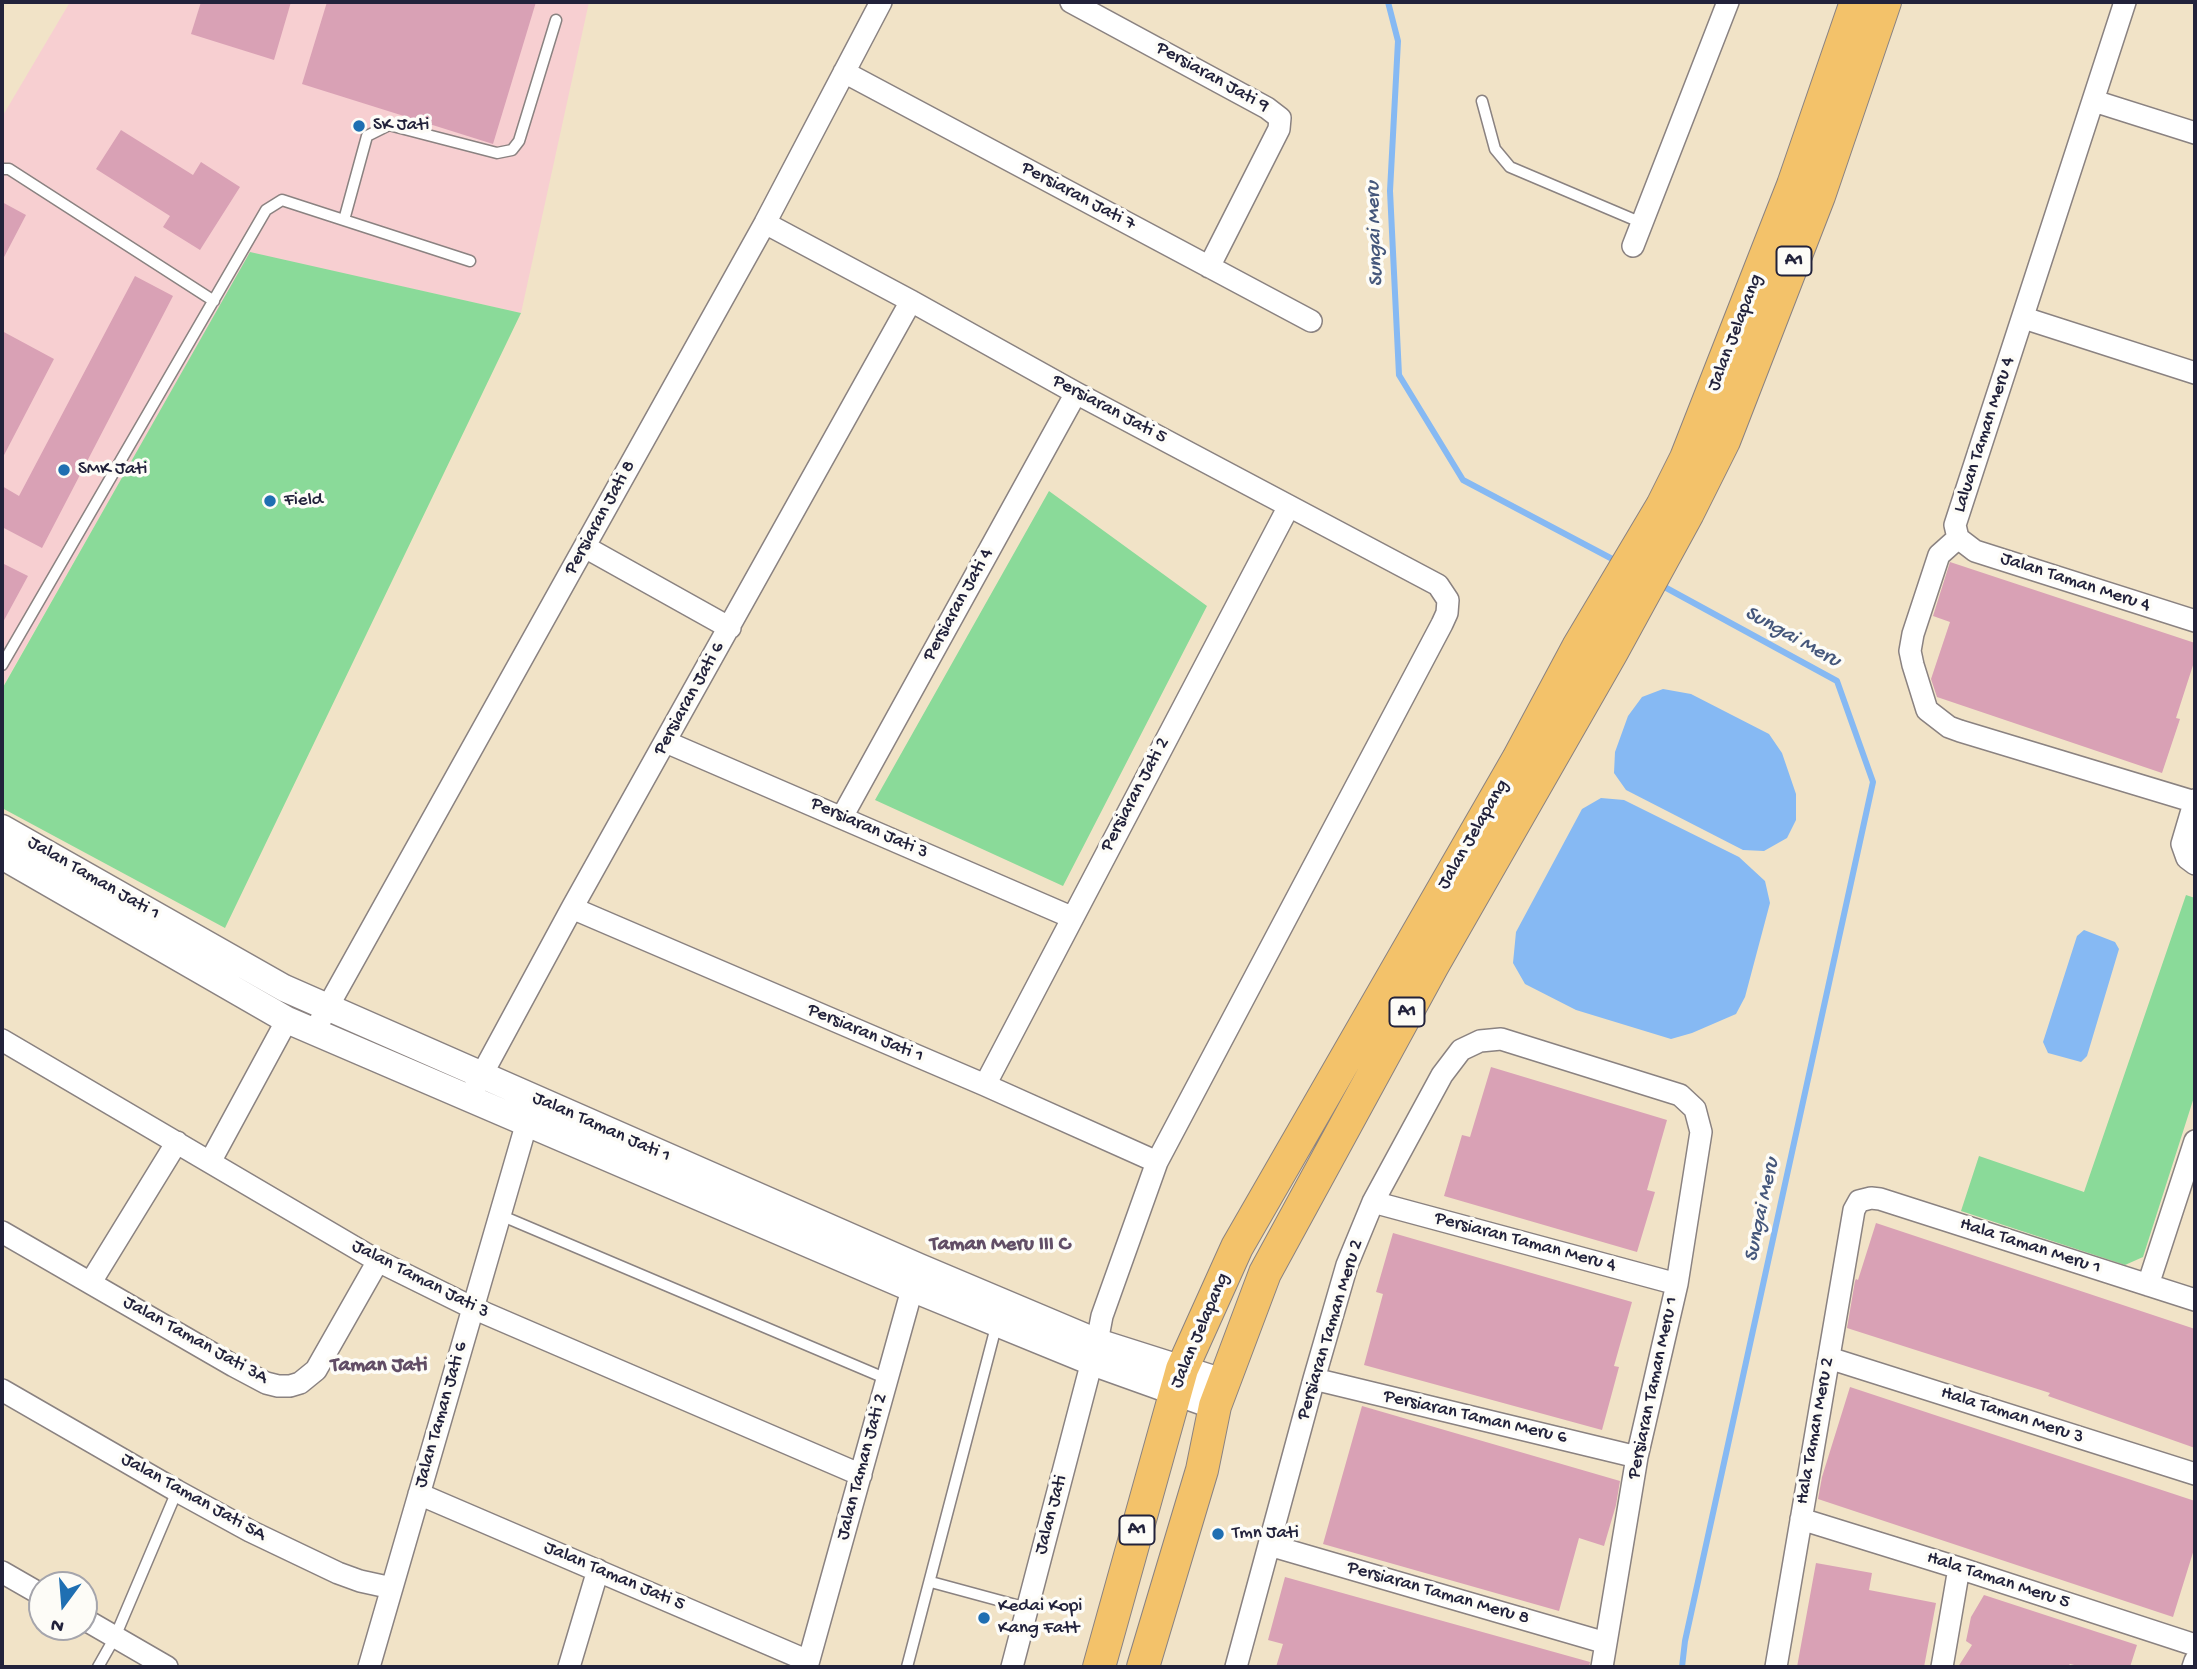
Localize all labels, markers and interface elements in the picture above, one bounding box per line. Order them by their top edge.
street label: Persiaran Jati 9 [1151,37,1273,119]
place label: SK Jati [373,115,429,137]
marker: SK Jati [351,118,367,134]
street label: Persiaran Jati 7 [1017,157,1139,237]
water label: Sungai Meru [1362,181,1390,287]
road number: A1 [1776,246,1812,276]
street label: Jalan Jelapang [1703,271,1769,395]
street label: Laluan Taman Meru 4 [1949,354,2021,516]
street label: Persiaran Jati 5 [1048,370,1170,450]
street label: Persiaran Jati 8 [560,457,642,579]
place label: SMK Jati [78,459,147,481]
marker: SMK Jati [56,462,72,478]
place label: Field [284,490,323,512]
marker: Field [262,493,278,509]
street label: Persiaran Jati 4 [919,545,999,665]
street label: Jalan Taman Meru 4 [1997,548,2153,618]
water label: Sungai Meru [1740,601,1844,675]
street label: Persiaran Jati 6 [649,638,731,760]
street label: Persiaran Jati 2 [1096,734,1176,856]
street label: Jalan Jelapang [1433,776,1515,894]
street label: Persiaran Jati 3 [807,793,931,865]
street label: Jalan Taman Jati 1 [23,832,163,926]
road number: A1 [1390,998,1424,1027]
street label: Persiaran Jati 1 [803,999,927,1069]
street label: Jalan Taman Jati 1 [528,1087,674,1169]
water label: Sungai Meru [1740,1156,1786,1264]
street label: Persiaran Taman Meru 4 [1432,1208,1618,1278]
street label: Hala Taman Meru 1 [1957,1213,2103,1281]
district label: Taman Meru III C [930,1233,1070,1259]
street label: Jalan Taman Jati 3 [347,1236,493,1324]
street label: Persiaran Taman Meru 2 [1293,1237,1369,1423]
street label: Jalan Jelapang [1166,1270,1236,1392]
street label: Jalan Taman Jati 3A [118,1292,272,1390]
street label: Persiaran Taman Meru 1 [1624,1295,1684,1481]
street label: Jalan Taman Jati 6 [410,1339,474,1491]
district label: Taman Jati [330,1354,428,1380]
street label: Hala Taman Meru 2 [1792,1356,1840,1506]
street label: Hala Taman Meru 3 [1938,1382,2086,1450]
street label: Persiaran Taman Meru 6 [1381,1386,1569,1450]
street label: Jalan Taman Jati 2 [832,1391,894,1543]
street label: Jalan Taman Jati 5A [116,1449,270,1547]
street label: Jalan Jati [1030,1473,1074,1557]
road number: A1 [1120,1516,1154,1545]
place label: Tmn Jati [1232,1523,1299,1545]
marker: Tmn Jati [1210,1526,1226,1542]
street label: Jalan Taman Jati 5 [540,1537,688,1617]
street label: Hala Taman Meru 5 [1924,1547,2072,1615]
street label: Persiaran Taman Meru 8 [1344,1557,1532,1631]
north arrow [28,1571,98,1641]
place label: Kedai Kopi Kang Fatt [998,1596,1082,1640]
marker: Kedai Kopi Kang Fatt [976,1610,992,1626]
text: N [48,1612,67,1638]

